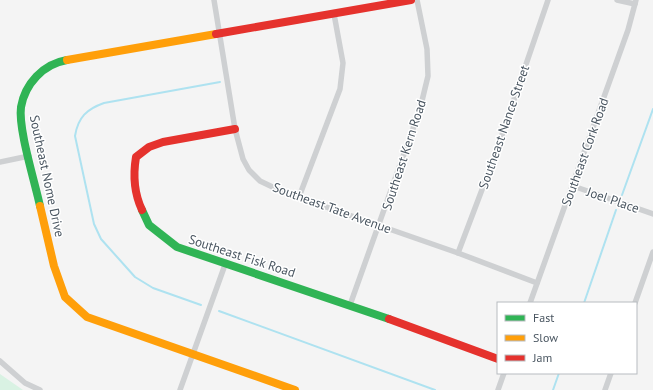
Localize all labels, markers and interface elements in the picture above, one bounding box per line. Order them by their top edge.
street label: Southeast Nance Street [475,62,533,191]
street label: Southeast Cork Road [558,96,612,208]
street label: Southeast Kern Road [378,98,430,212]
street label: Southeast Nome Drive [26,113,68,239]
street label: Southeast Tate Avenue [270,179,394,237]
street label: Joel Place [584,183,641,217]
street label: Southeast Fisk Road [186,231,298,281]
legend [497,302,637,374]
text: Fast [533,310,554,325]
text: Slow [533,330,558,345]
text: Jam [532,350,552,365]

